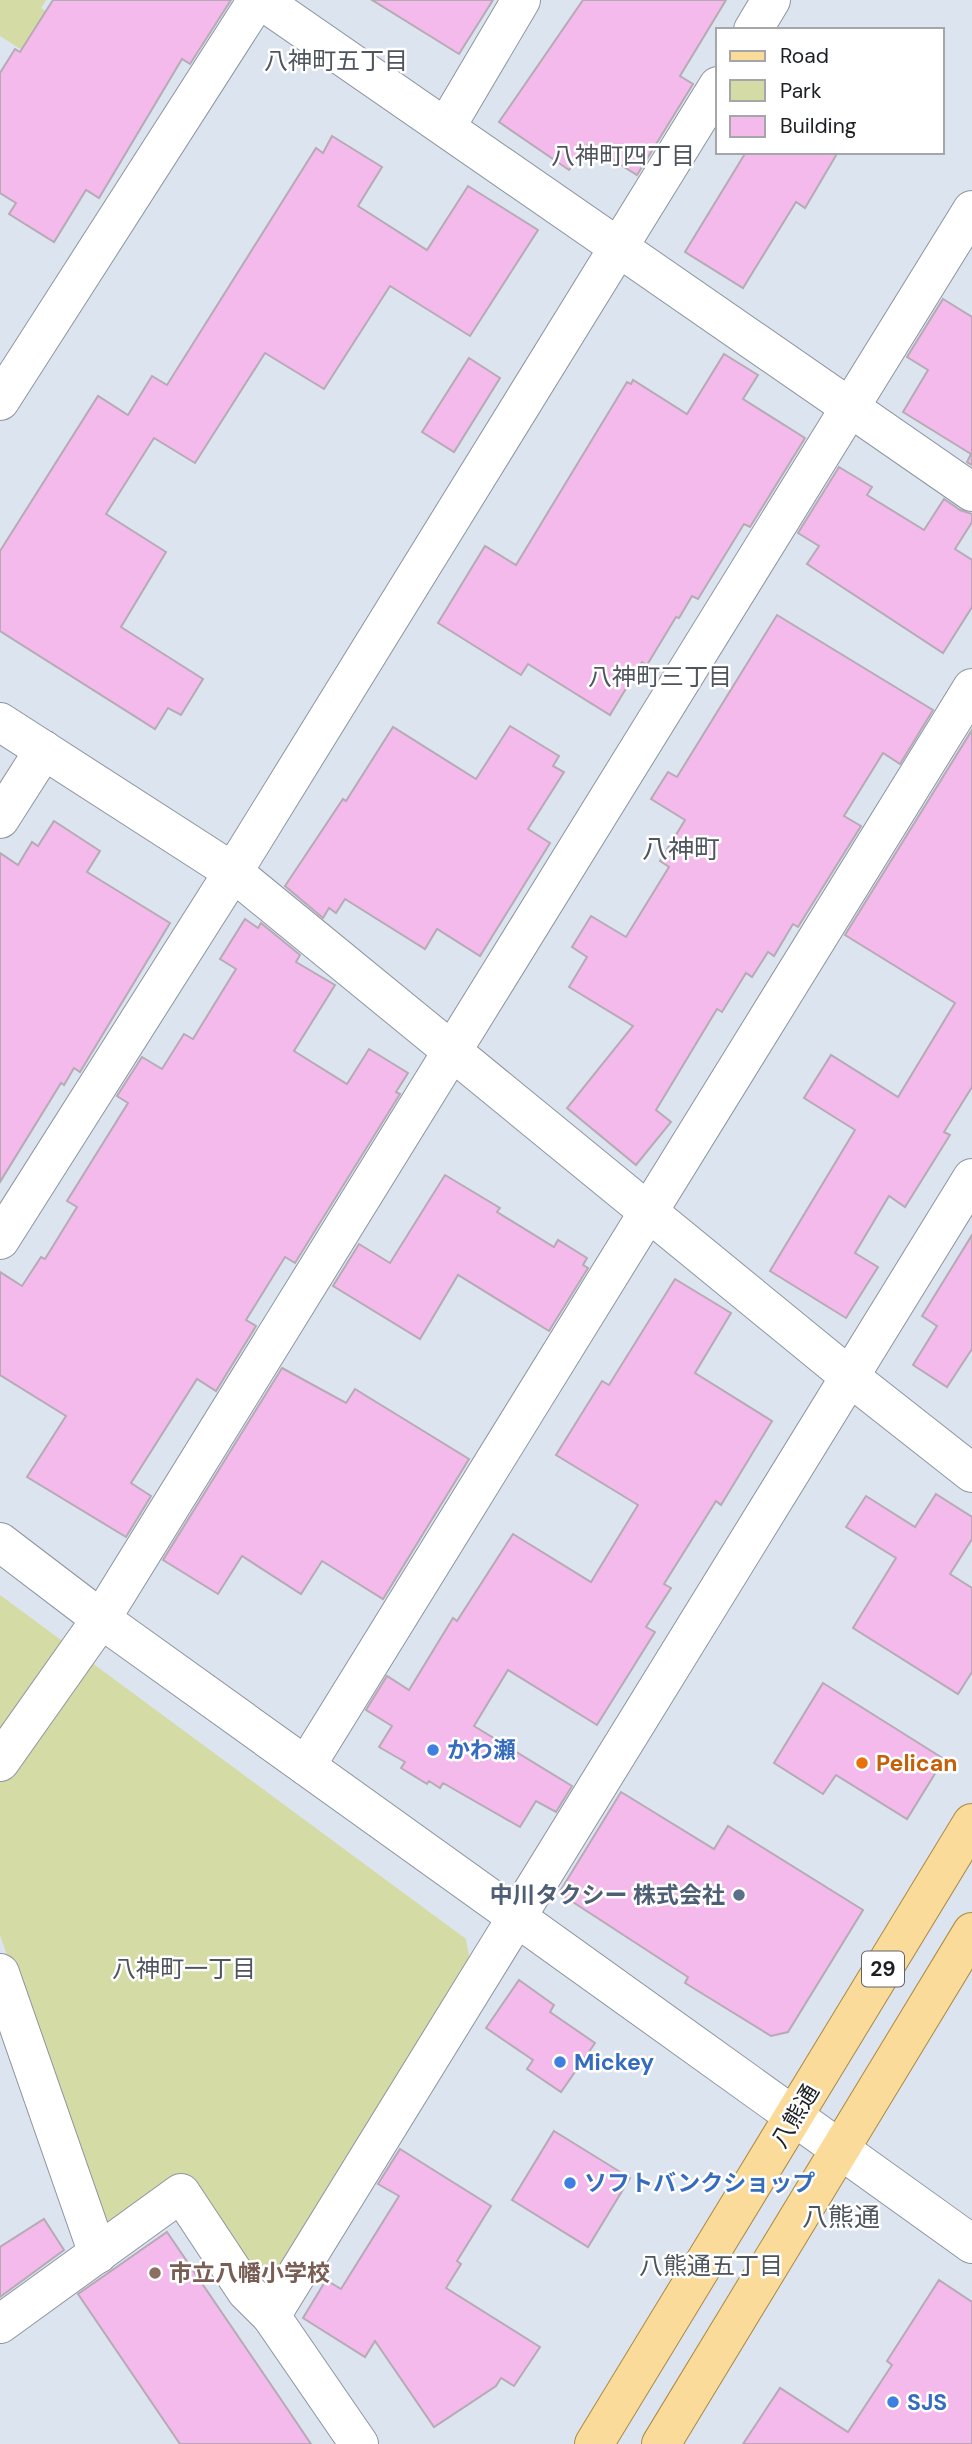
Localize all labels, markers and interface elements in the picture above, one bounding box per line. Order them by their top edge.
legend [716,28,944,154]
text: Road [780,42,829,70]
district label: 八神町五丁目 [264,45,408,76]
text: Park [780,77,822,105]
text: Building [780,112,857,140]
district label: 八神町四丁目 [551,140,695,171]
district label: 八神町三丁目 [588,661,732,692]
district label: 八神町 [642,832,720,866]
place label: かわ瀬 [447,1735,516,1765]
marker: かわ瀬 [425,1742,441,1758]
place label: Pelican [876,1748,957,1778]
marker: Pelican [854,1755,870,1771]
place label: 中川タクシー 株式会社 [490,1880,725,1910]
marker: 中川タクシー 株式会社 [731,1887,747,1903]
road number: 29 [862,1952,904,1986]
district label: 八神町一丁目 [112,1953,256,1984]
place label: Mickey [574,2047,654,2077]
marker: Mickey [552,2054,568,2070]
street label: 八熊通 [764,2079,826,2153]
place label: ソフトバンクショップ [584,2168,815,2198]
marker: ソフトバンクショップ [562,2175,578,2191]
district label: 八熊通 [802,2200,880,2234]
district label: 八熊通五丁目 [639,2250,783,2281]
place label: 市立八幡小学校 [169,2258,330,2288]
marker: 市立八幡小学校 [147,2265,163,2281]
place label: SJS [907,2387,947,2417]
marker: SJS [885,2394,901,2410]

